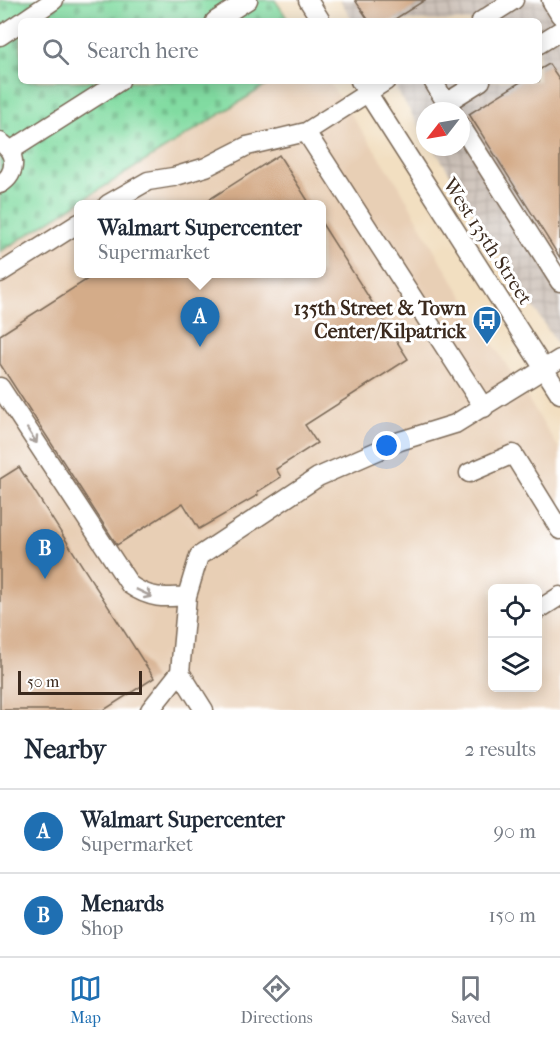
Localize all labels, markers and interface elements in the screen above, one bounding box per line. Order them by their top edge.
search box [18,18,542,84]
icon: search [39,35,72,68]
text: Search here [87,38,199,64]
north arrow [416,102,470,156]
street label: West 135th Street [438,173,537,309]
popup [74,200,326,278]
text: Walmart Supercenter [98,215,302,241]
text: Supermarket [98,241,210,264]
place label: 135th Street & Town Center/Kilpatrick [294,297,467,343]
pin: A [180,298,220,347]
bus stop icon: 135th Street & Town Center/Kilpatrick [471,304,503,346]
one-way arrow [26,427,38,444]
your location [372,431,401,460]
pin: B [26,530,64,579]
map controls [488,584,542,692]
button: locate [488,584,542,638]
one-way arrow [135,588,153,599]
button: layers [488,638,542,692]
scale bar [18,668,142,696]
text: 50 m [27,672,59,691]
text: Nearby [24,734,106,765]
text: 2 results [465,738,536,761]
text: Walmart Supercenter [81,807,285,833]
text: A [37,820,50,843]
text: 90 m [494,820,536,843]
text: Supermarket [81,833,193,856]
text: Menards [81,891,164,917]
text: B [37,904,50,927]
text: 150 m [488,904,536,927]
text: Shop [81,917,123,940]
tab: Map [69,972,102,1027]
tab: Directions [241,972,313,1027]
tab: Saved [451,972,491,1027]

